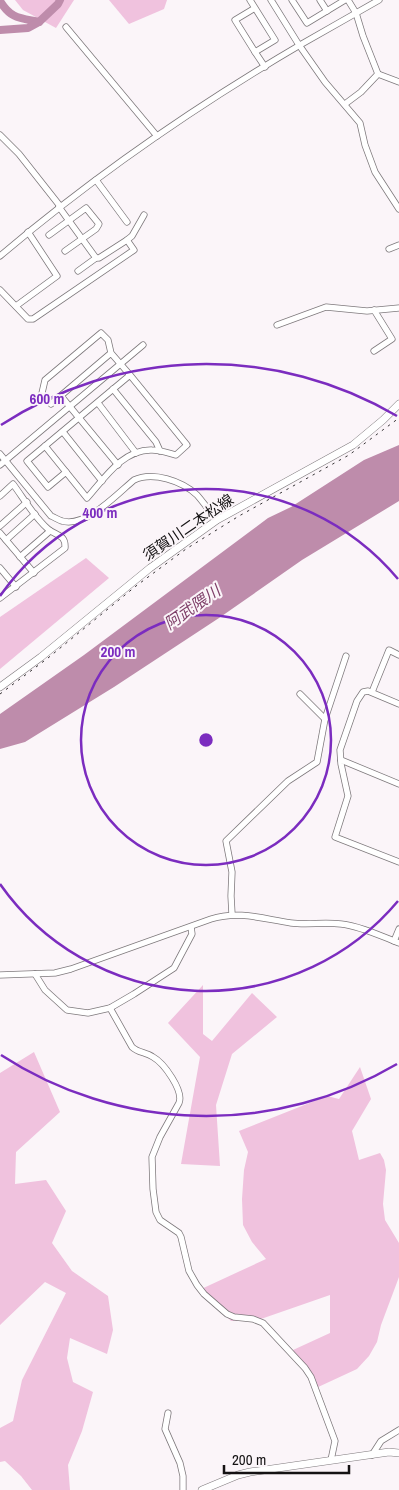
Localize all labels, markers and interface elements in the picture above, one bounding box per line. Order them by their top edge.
text: 600 m [30,388,64,409]
street label: 須賀川二本松線 [139,489,237,565]
text: 400 m [83,502,117,523]
water label: 阿武隈川 [159,578,226,634]
text: 200 m [101,641,135,662]
centre of rings [197,731,215,749]
scale bar [224,1442,349,1474]
text: 200 m [232,1449,266,1470]

